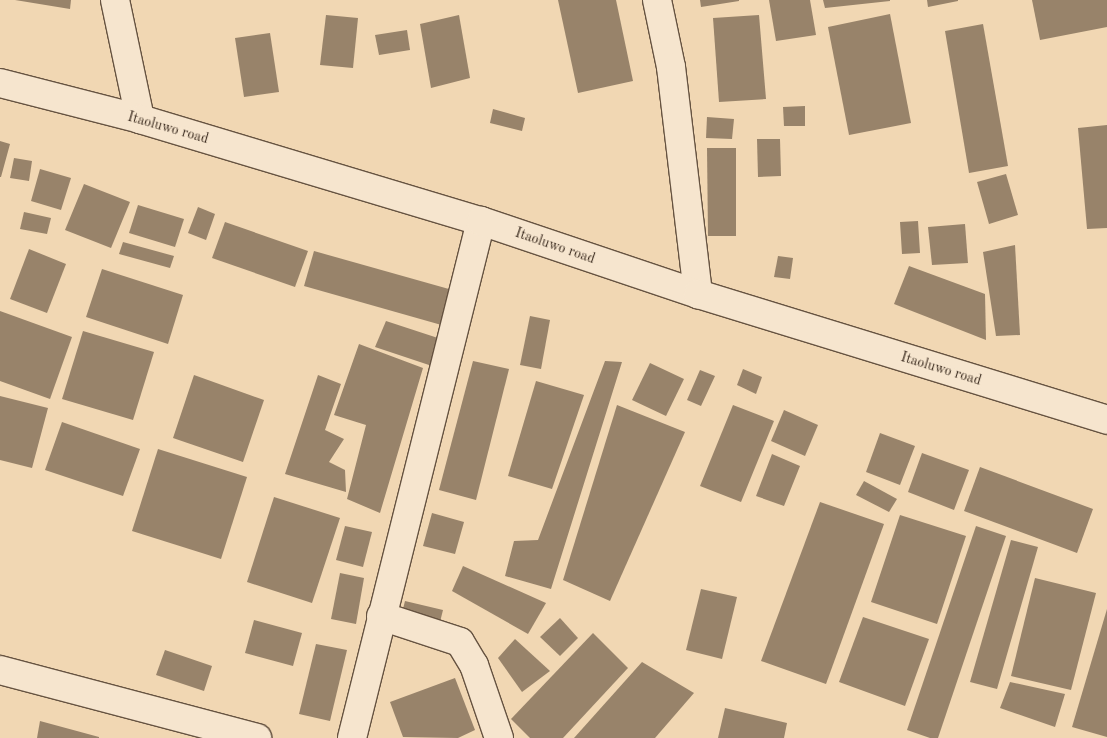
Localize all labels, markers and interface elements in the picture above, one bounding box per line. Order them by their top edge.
street label: Itaoluwo road [126,108,210,148]
street label: Itaoluwo road [513,224,597,268]
street label: Itaoluwo road [899,349,983,389]

